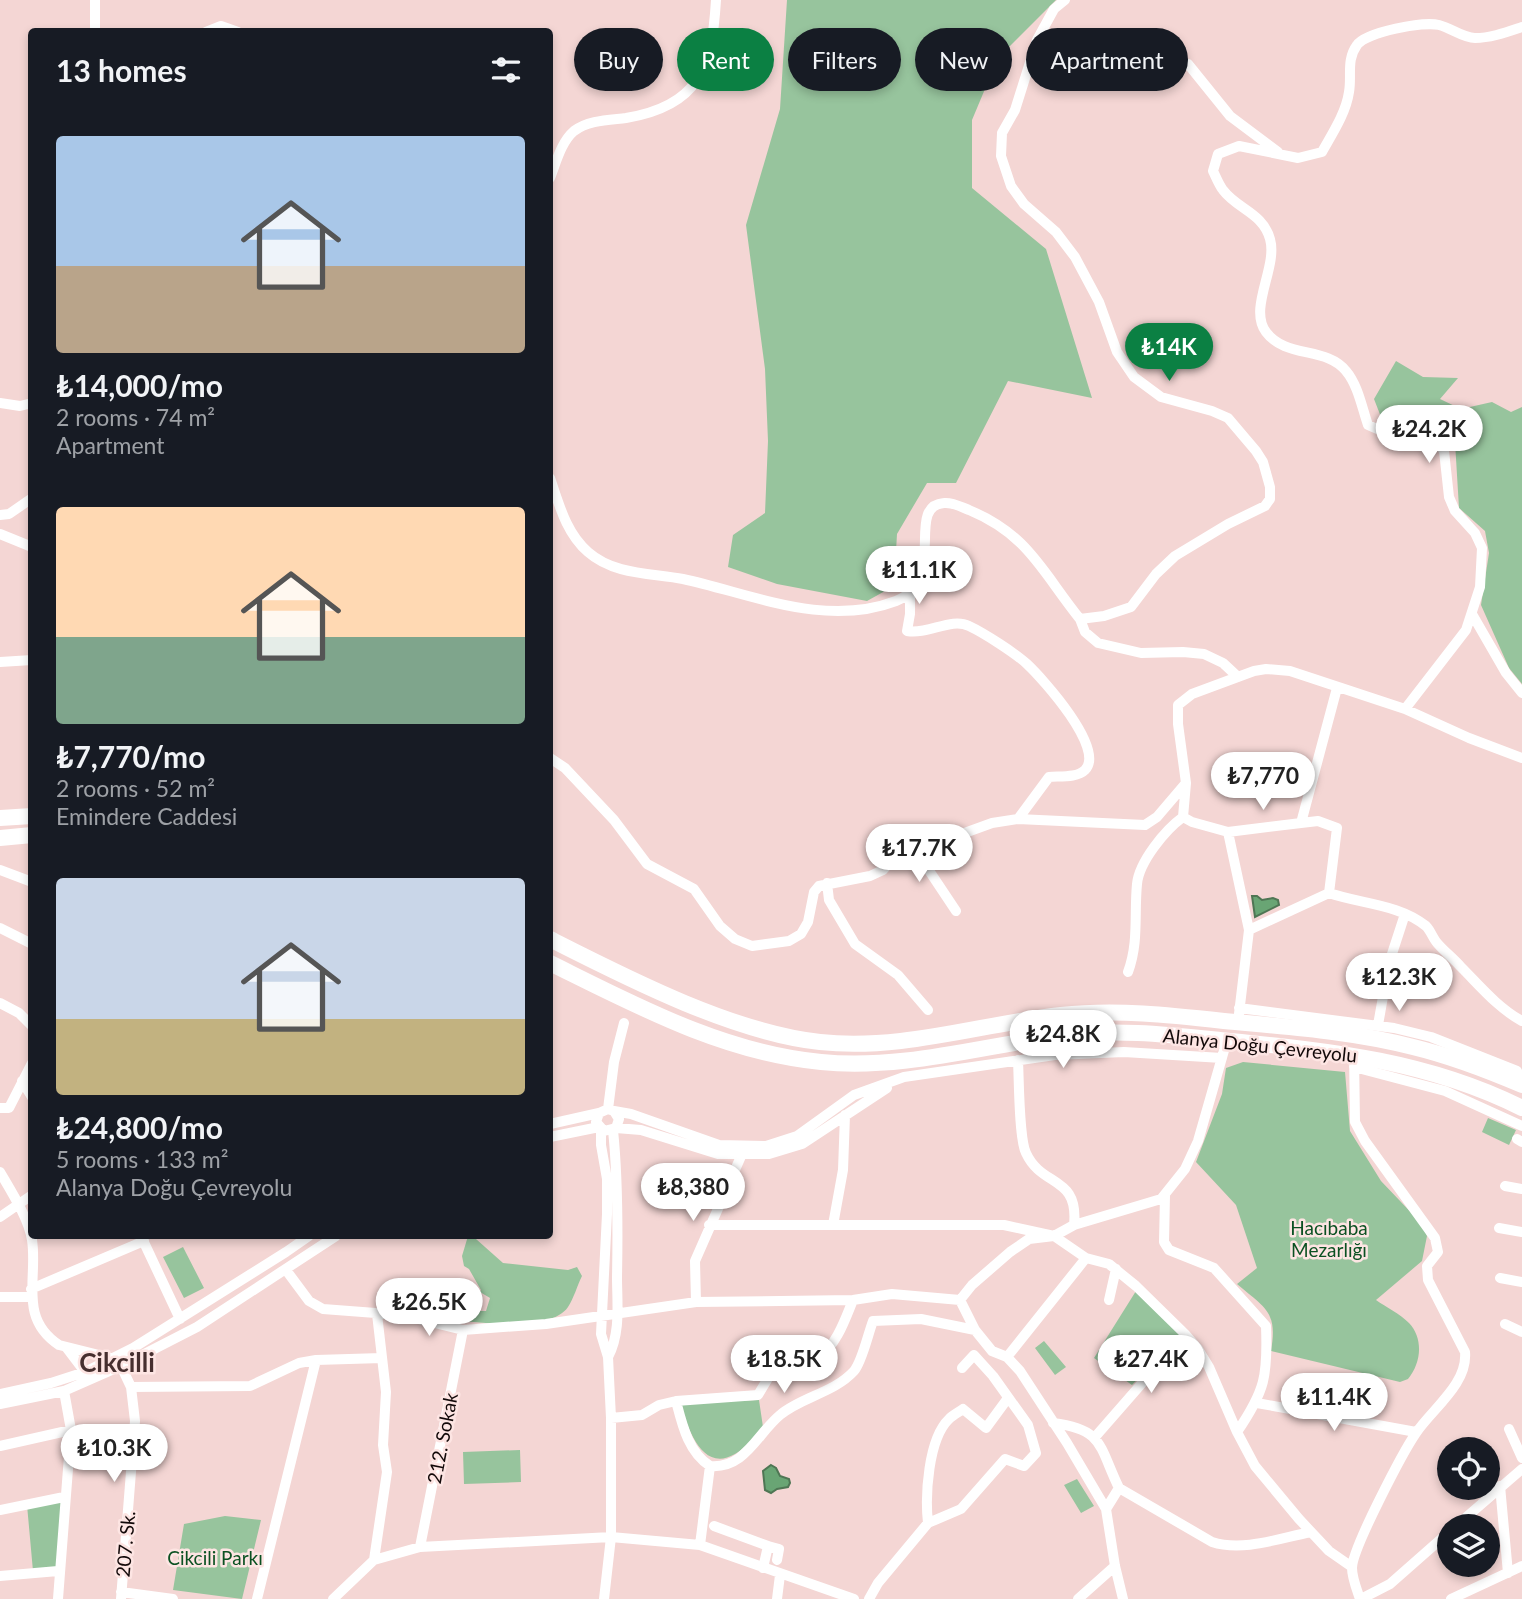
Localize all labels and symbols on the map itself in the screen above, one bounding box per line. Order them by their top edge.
pin: ₺14K [1128,324,1210,383]
pin: ₺24.2K [1372,406,1486,465]
pin: ₺11.1K [862,546,976,606]
pin: ₺7,770 [1206,752,1320,812]
pin: ₺17.7K [862,824,976,884]
pin: ₺12.3K [1342,954,1456,1013]
pin: ₺24.8K [1006,1010,1120,1070]
street label: Alanya Doğu Çevreyolu [1162,1023,1358,1067]
pin: ₺8,380 [636,1164,750,1223]
park label: Hacıbaba Mezarlığı [1290,1216,1368,1261]
pin: ₺26.5K [372,1278,486,1338]
pin: ₺18.5K [727,1336,841,1395]
pin: ₺27.4K [1094,1336,1208,1395]
district label: Cikcilli [79,1346,155,1378]
pin: ₺11.4K [1277,1374,1391,1433]
street label: 212. Sokak [422,1390,462,1485]
pin: ₺10.3K [57,1424,171,1484]
street label: 207. Sk. [111,1510,139,1578]
park label: Cikcili Parkı [167,1546,263,1569]

